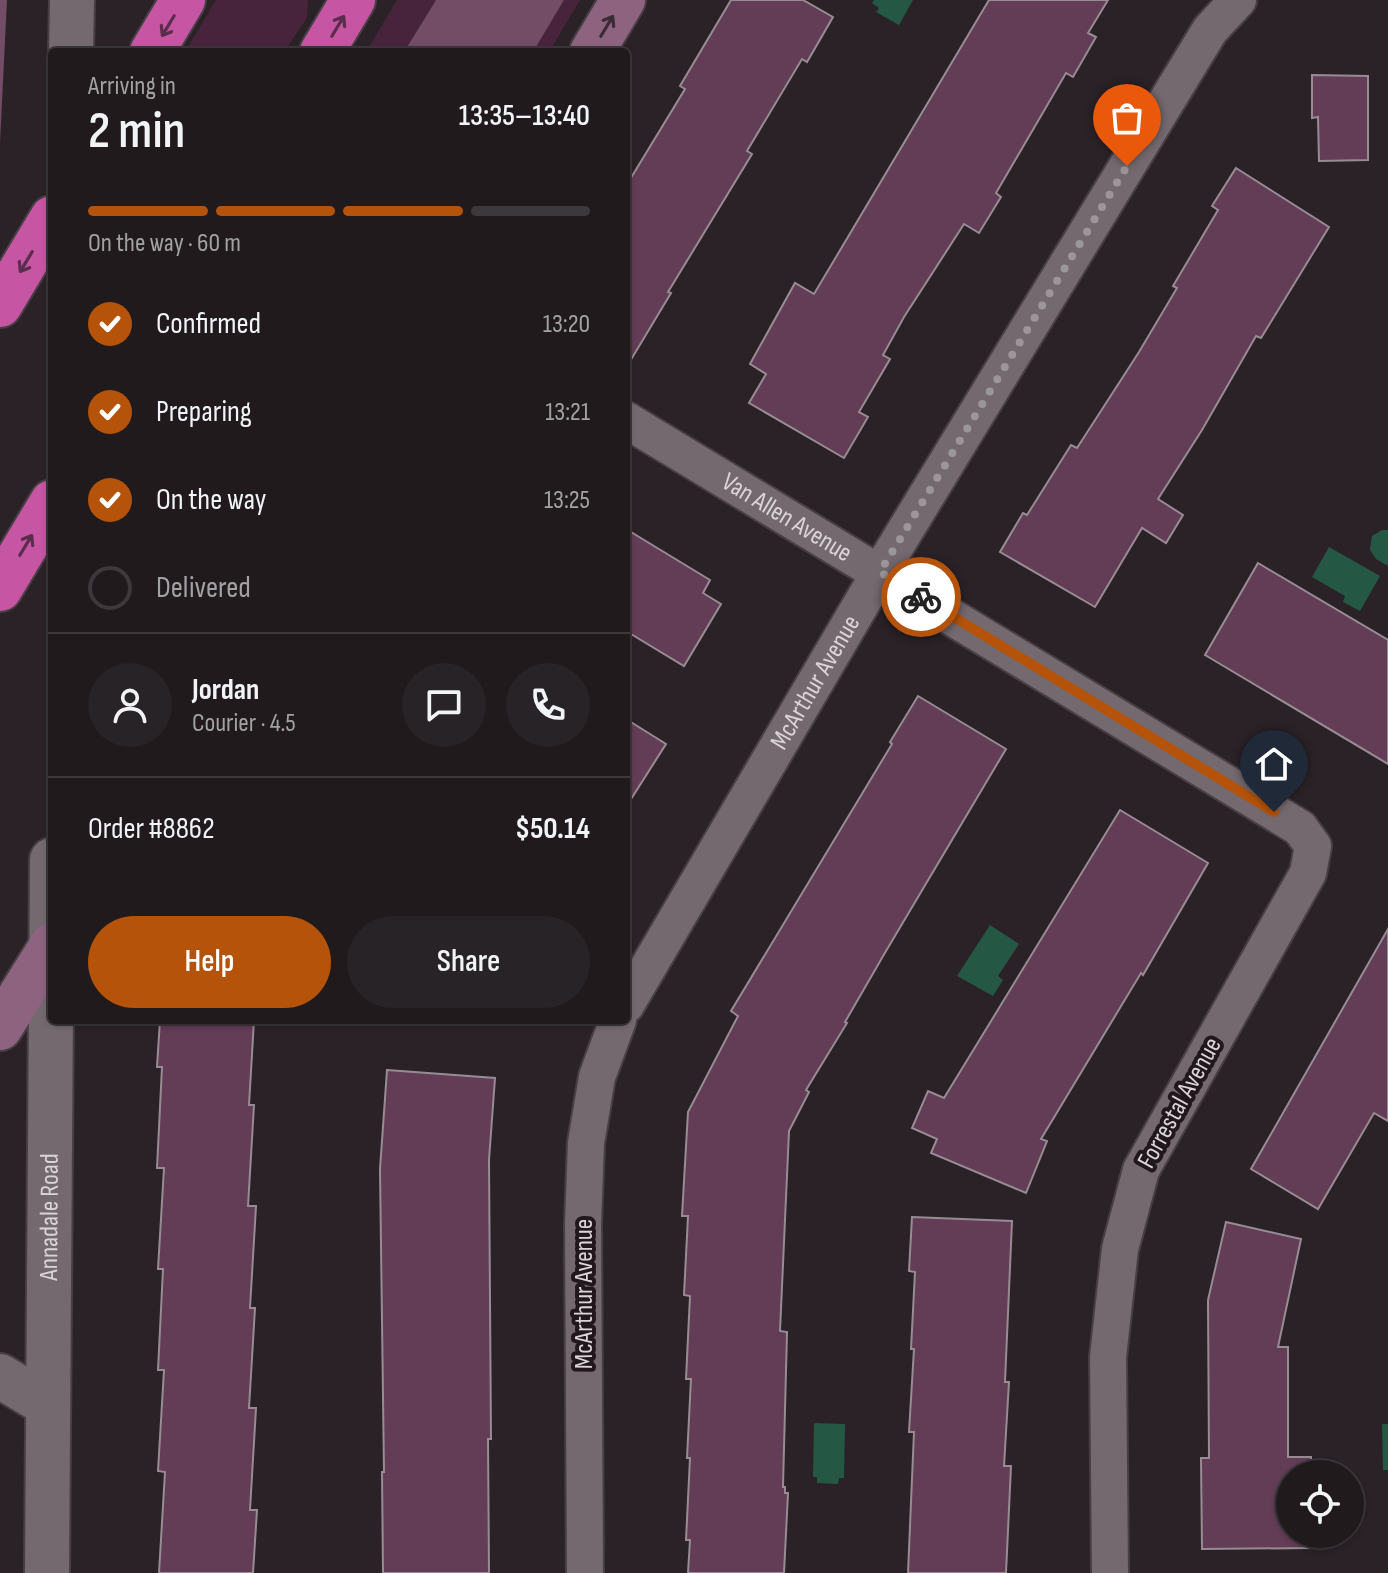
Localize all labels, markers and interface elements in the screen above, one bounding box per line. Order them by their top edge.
one-way arrow [159,14,175,37]
one-way arrow [330,15,346,38]
one-way arrow [600,15,616,38]
text: Arriving in [88,71,176,102]
pin [1093,84,1161,166]
icon: bag [1105,96,1149,140]
text: 13:35–13:40 [459,98,590,134]
text: 2 min [88,100,185,163]
text: On the way · 60 m [88,228,241,259]
one-way arrow [18,250,34,273]
icon: check [88,302,132,346]
text: Confirmed [156,306,261,342]
text: 13:20 [543,309,590,340]
icon: check [88,390,132,434]
text: Preparing [156,394,252,430]
text: 13:21 [545,397,590,428]
street label: Van Allen Avenue [716,466,858,569]
icon: check [88,478,132,522]
text: On the way [156,482,266,518]
text: 13:25 [544,485,590,516]
one-way arrow [18,534,34,557]
courier [881,557,961,637]
text: Delivered [156,570,251,606]
icon: bike [899,575,943,619]
street label: McArthur Avenue [764,610,867,755]
button: person [88,663,172,747]
button: chat [402,663,486,747]
button: phone [506,663,590,747]
text: Jordan [192,672,259,708]
text: Courier · 4.5 [192,708,296,739]
pin [1240,730,1308,812]
icon: home [1252,742,1296,786]
text: Order #8862 [88,811,215,847]
text: $50.14 [515,811,590,847]
button: Help [88,916,331,1008]
button: Share [347,916,590,1008]
street label: Forrestal Avenue [1131,1032,1229,1174]
street label: Annadale Road [34,1153,65,1282]
street label: McArthur Avenue [569,1219,600,1369]
map controls [1276,1460,1364,1548]
button: locate [1276,1460,1364,1548]

